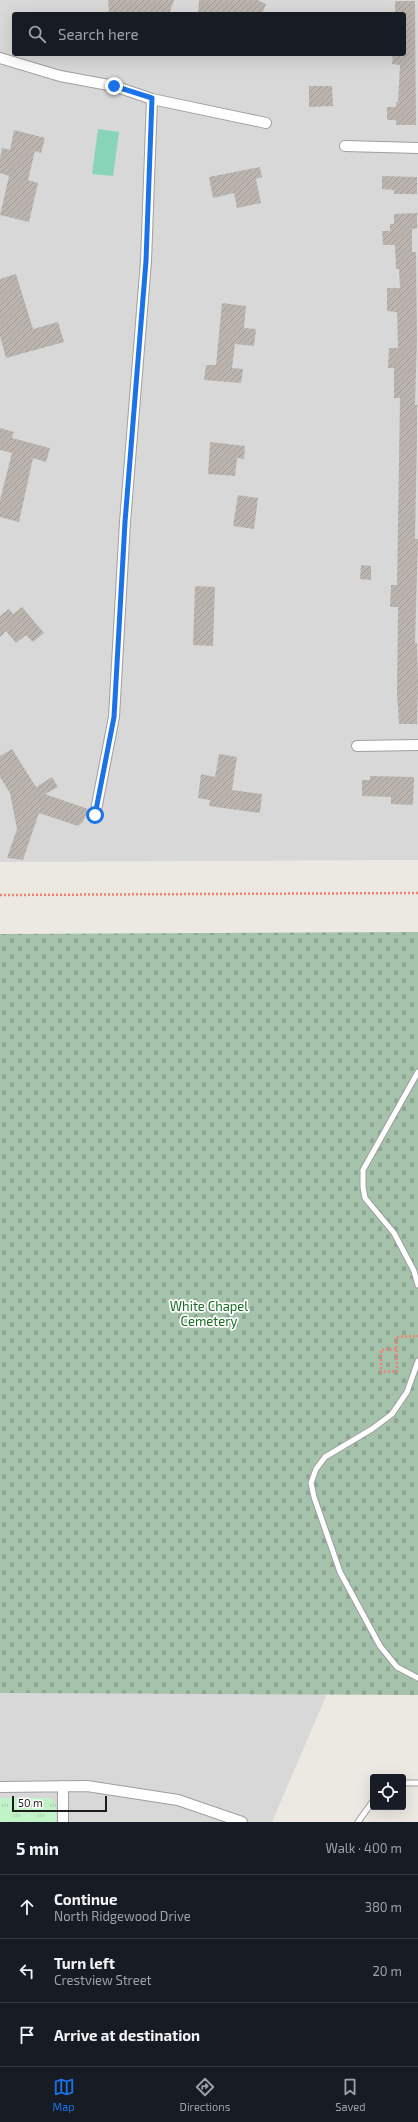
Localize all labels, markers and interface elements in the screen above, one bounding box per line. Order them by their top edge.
search box [12,12,406,56]
icon: search [26,23,48,45]
text: Search here [58,25,139,43]
route end [105,77,123,95]
route start [86,806,104,824]
park label: White Chapel Cemetery [170,1298,248,1329]
map controls [370,1774,406,1810]
button: locate [370,1774,406,1810]
scale bar [12,1794,107,1813]
text: 50 m [18,1796,43,1809]
text: 5 min [16,1838,59,1858]
text: Walk · 400 m [326,1840,402,1856]
text: Continue [54,1890,117,1908]
icon: ahead [16,1896,38,1918]
text: 380 m [365,1899,402,1915]
text: North Ridgewood Drive [54,1908,191,1924]
text: Turn left [54,1954,115,1972]
icon: left [16,1960,38,1982]
text: 20 m [373,1963,402,1979]
text: Crestview Street [54,1972,152,1988]
icon: arrive [16,2024,38,2046]
text: Arrive at destination [54,2026,200,2044]
tab: Map [53,2076,75,2113]
tab: Directions [180,2076,230,2113]
tab: Saved [335,2076,366,2113]

